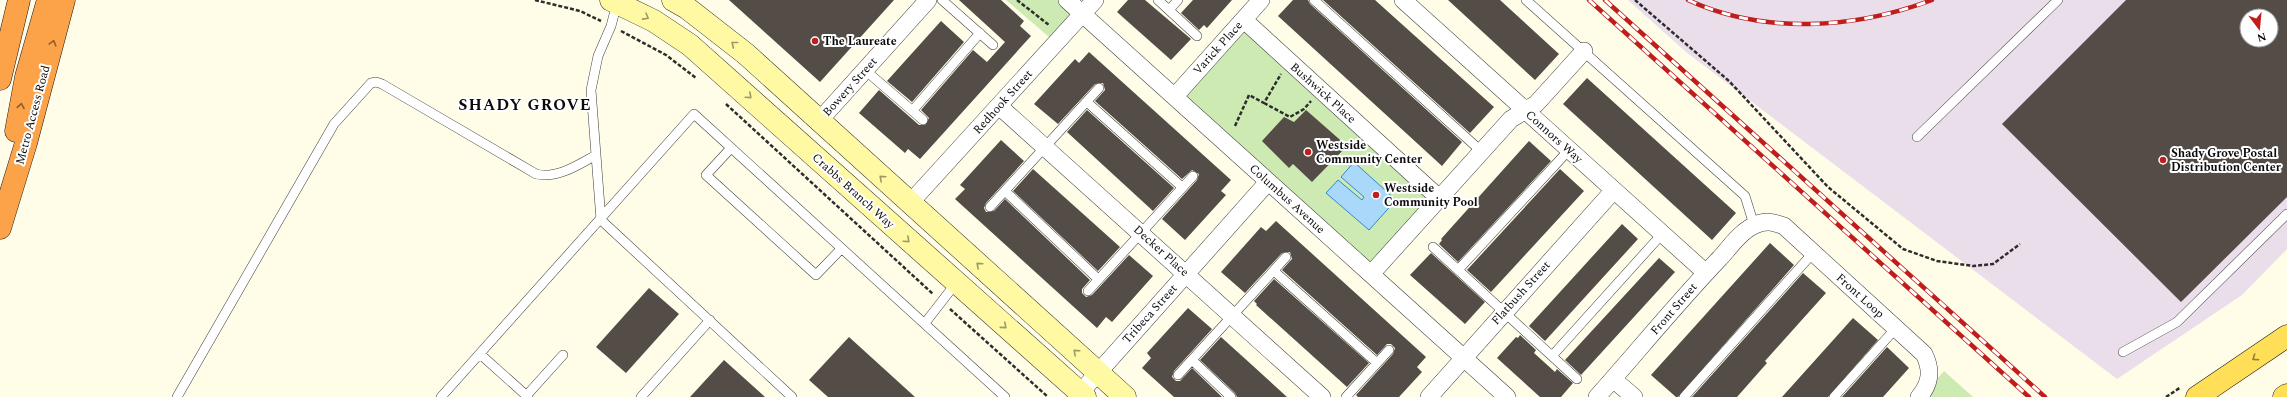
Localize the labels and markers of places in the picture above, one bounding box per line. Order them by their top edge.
place label: The Laureate [823,32,897,51]
marker: The Laureate [810,36,820,46]
place label: Westside Community Center [1316,136,1423,169]
place label: Shady Grove Postal Distribution Center [2171,144,2282,177]
marker: Westside Community Center [1303,147,1313,157]
marker: Shady Grove Postal Distribution Center [2158,155,2168,165]
place label: Westside Community Pool [1384,179,1478,212]
marker: Westside Community Pool [1371,190,1381,200]

